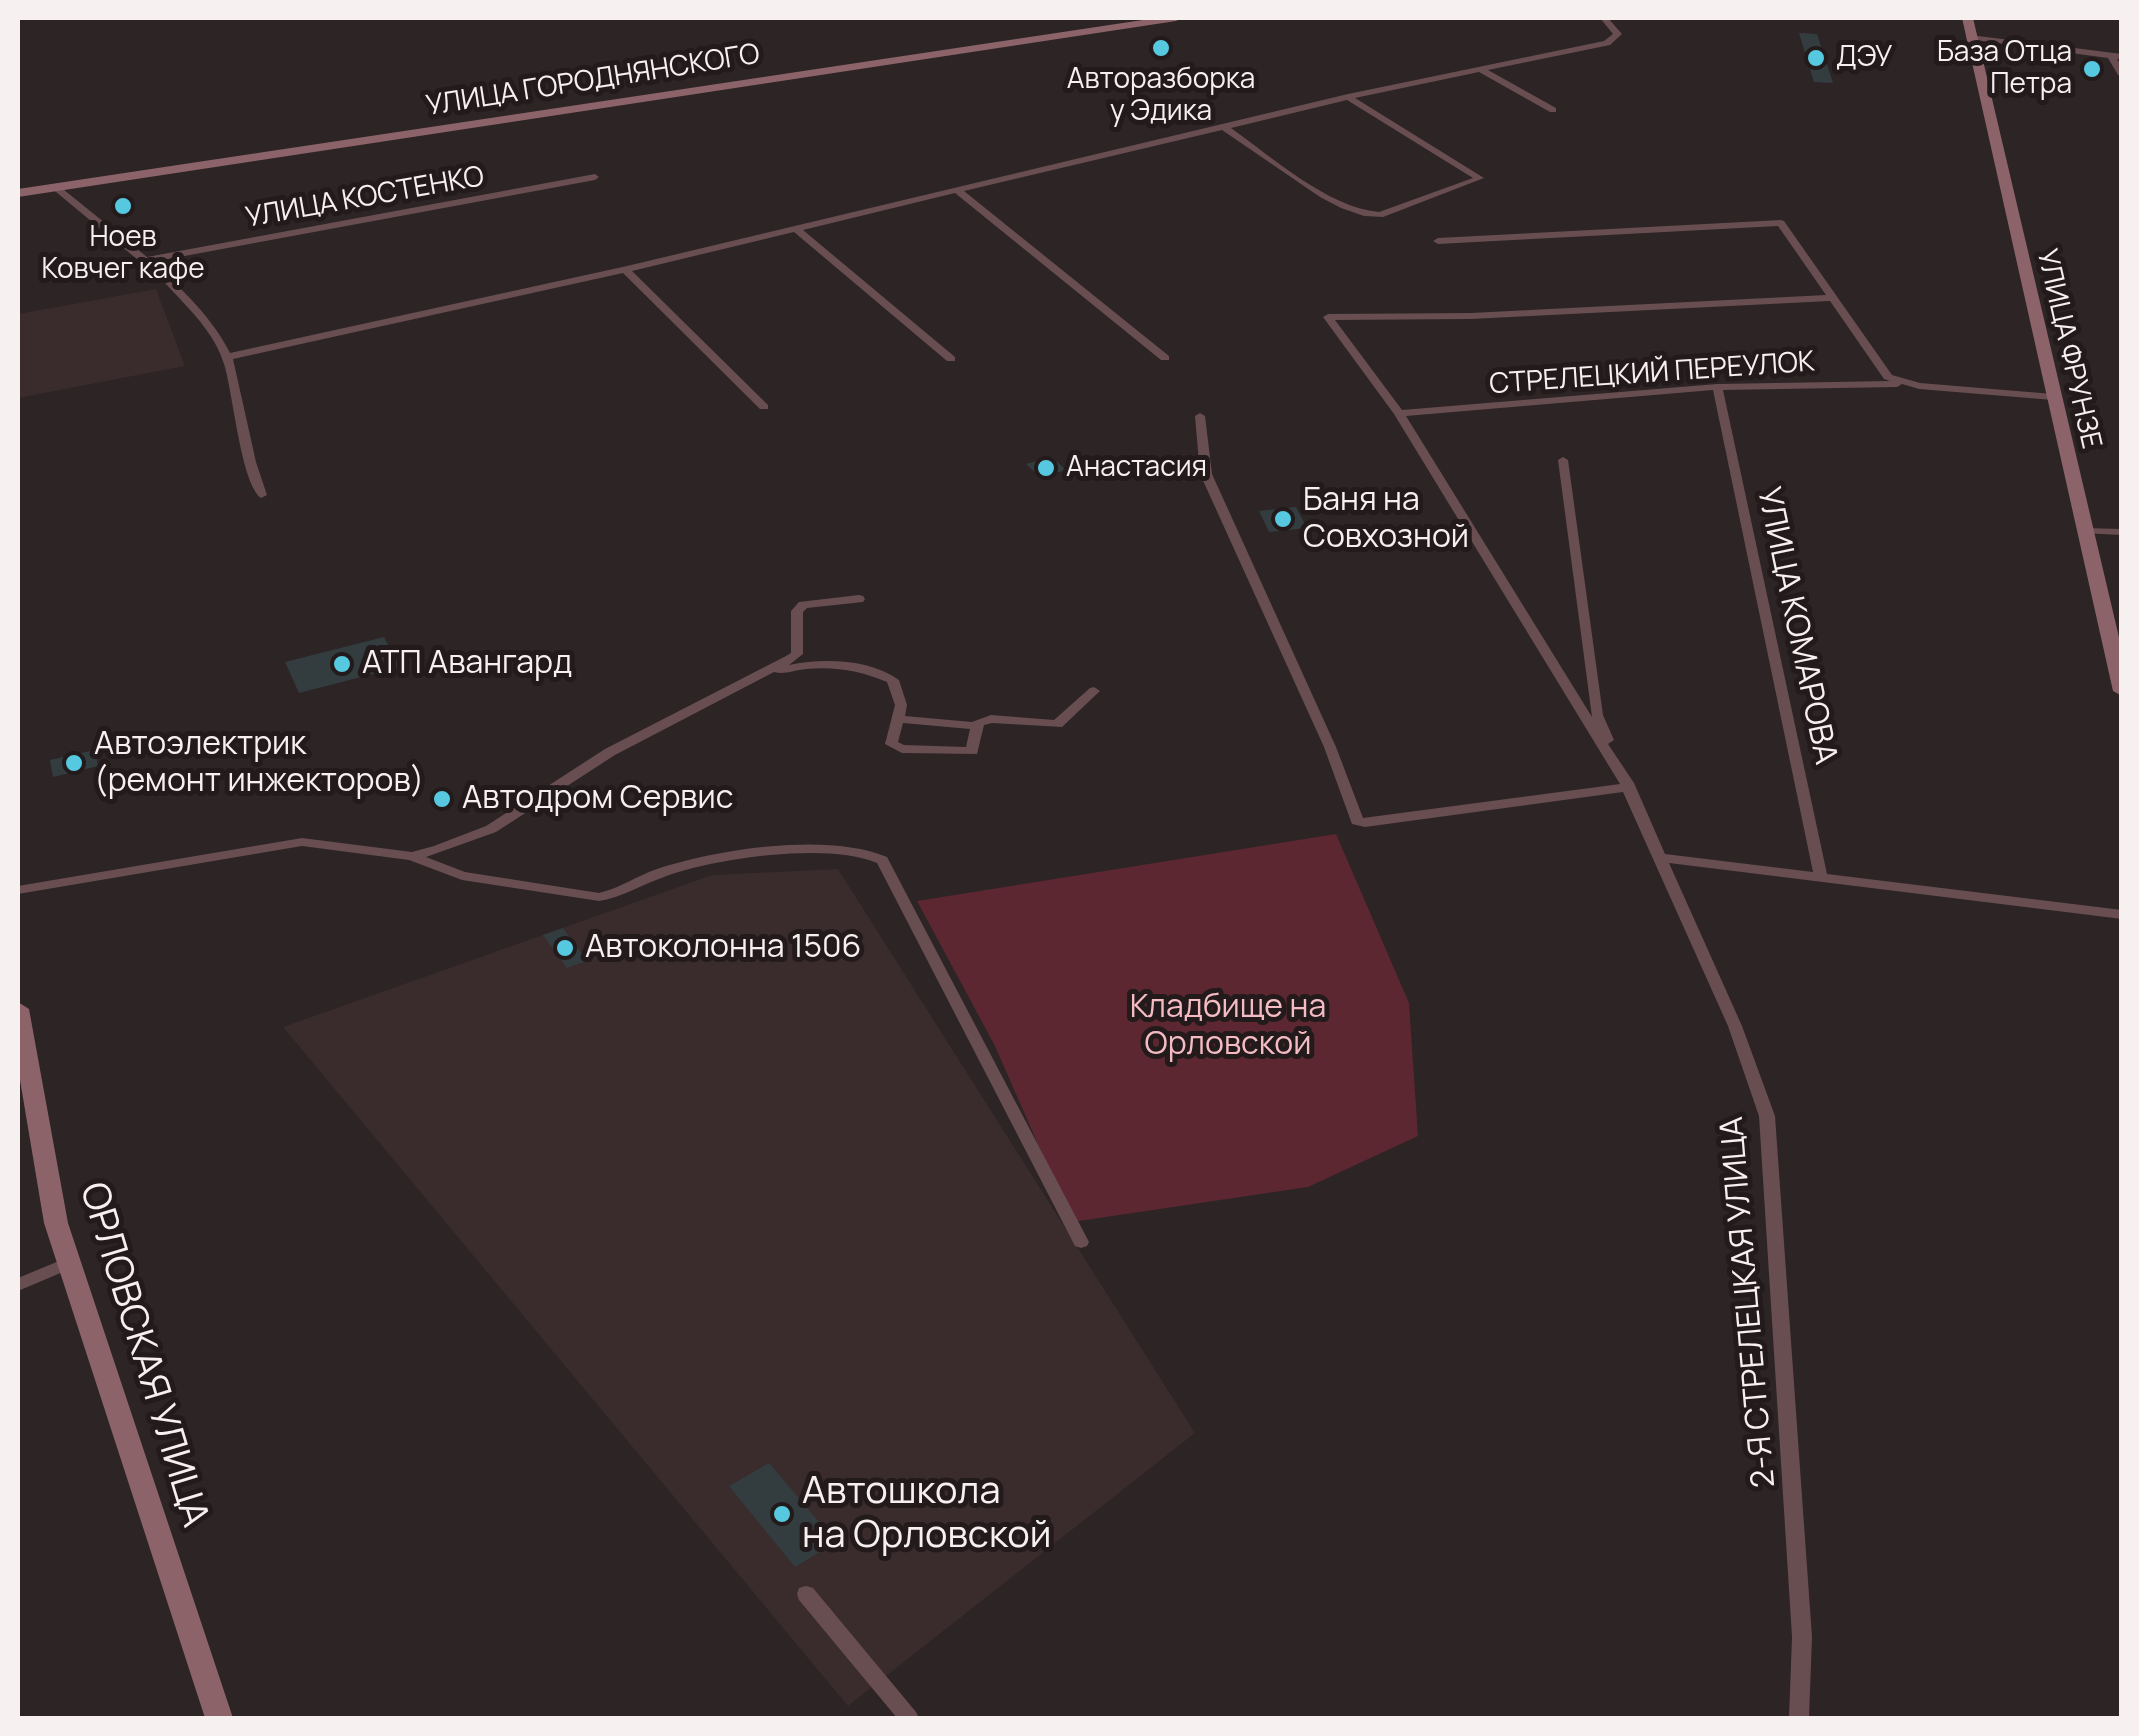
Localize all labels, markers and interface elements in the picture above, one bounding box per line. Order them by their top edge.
place label: База Отца Петра [1937,36,2072,102]
marker: Авторазборка у Эдика [1150,37,1172,59]
street label: УЛИЦА ГОРОДНЯНСКОГО [424,38,762,124]
place label: ДЭУ [1836,41,1892,75]
marker: ДЭУ [1805,47,1827,69]
marker: База Отца Петра [2081,58,2103,80]
place label: Авторазборка у Эдика [1067,63,1255,129]
street label: УЛИЦА КОСТЕНКО [243,160,487,236]
marker: Ноев Ковчег кафе [112,195,134,217]
place label: Ноев Ковчег кафе [41,221,205,287]
street label: УЛИЦА ФРУНЗЕ [2029,246,2107,452]
street label: СТРЕЛЕЦКИЙ ПЕРЕУЛОК [1488,346,1816,402]
place label: Анастасия [1066,451,1207,485]
marker: Анастасия [1035,457,1057,479]
place label: Баня на Совхозной [1303,482,1469,557]
street label: УЛИЦА КОМАРОВА [1748,484,1844,768]
marker: Баня на Совхозной [1272,508,1294,530]
place label: АТП Авангард [362,645,572,683]
marker: АТП Авангард [331,653,353,675]
place label: Автоэлектрик (ремонт инжекторов) [94,726,424,801]
marker: Автоэлектрик (ремонт инжекторов) [63,752,85,774]
place label: Автодром Сервис [462,780,733,818]
marker: Автодром Сервис [431,788,453,810]
place label: Автоколонна 1506 [585,929,861,967]
marker: Автоколонна 1506 [554,937,576,959]
park label: Кладбище на Орловской [1130,989,1326,1064]
street label: 2-Я СТРЕЛЕЦКАЯ УЛИЦА [1714,1115,1784,1489]
street label: ОРЛОВСКАЯ УЛИЦА [69,1177,217,1533]
place label: Автошкола на Орловской [802,1469,1051,1558]
marker: Автошкола на Орловской [771,1503,793,1525]

